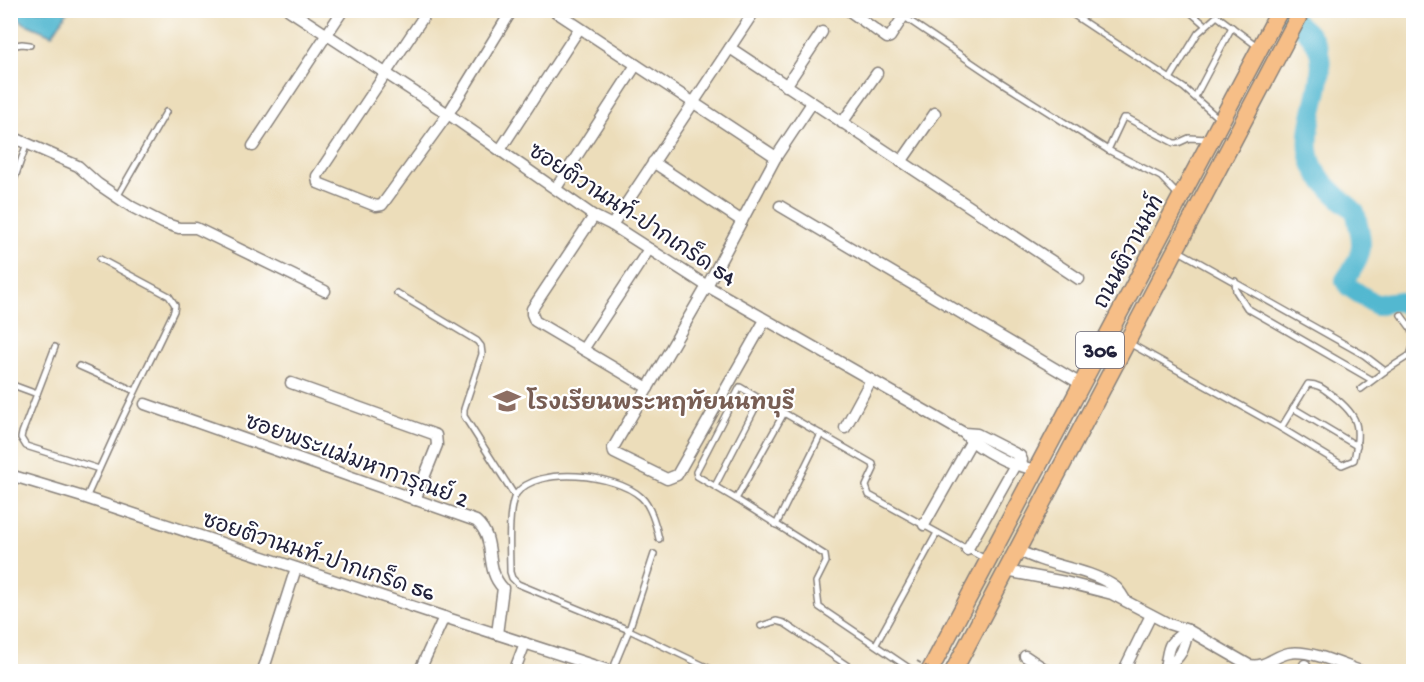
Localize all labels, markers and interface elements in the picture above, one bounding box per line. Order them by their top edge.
street label: ซอยติวานนท์-ปากเกร็ด 54 [522,135,743,293]
street label: ถนนติวานนท์ [1085,189,1171,314]
road number: 306 [1076,332,1124,368]
school or university icon: โรงเรียนพระหฤทัยนนทบุรี [492,386,522,416]
place label: โรงเรียนพระหฤทัยนนทบุรี [526,387,795,418]
street label: ซอยพระแม่มหาการุณย์ 2 [240,405,473,515]
street label: ซอยติวานนท์-ปากเกร็ด 56 [198,504,440,609]

